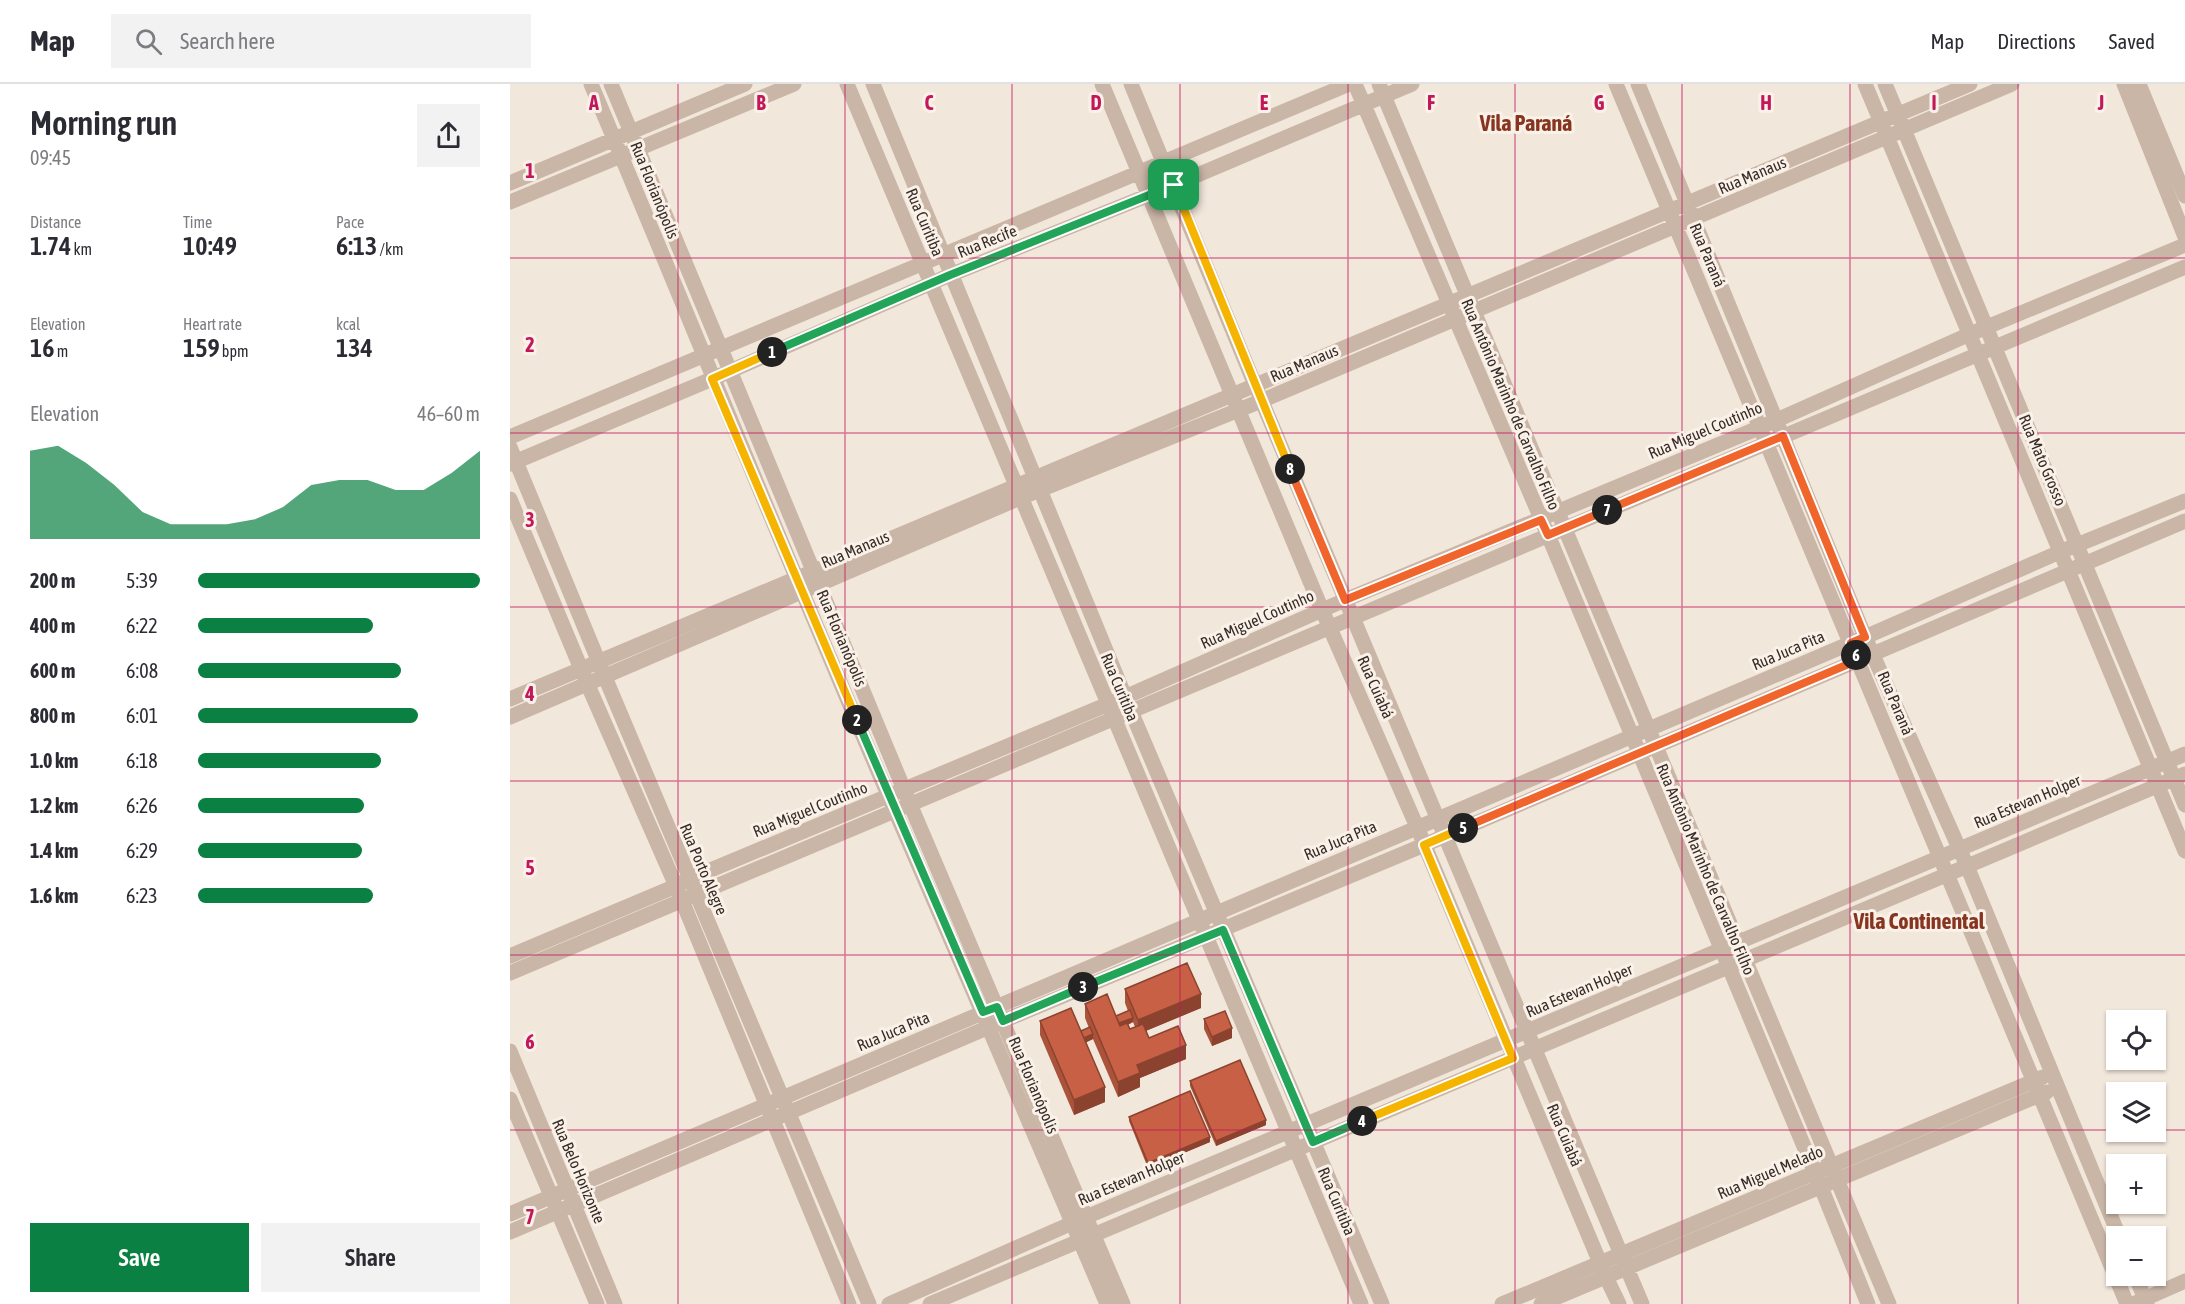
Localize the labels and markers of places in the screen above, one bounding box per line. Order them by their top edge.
pin [1148,159,1199,210]
pin: 1 [757,337,787,367]
pin: 8 [1275,454,1305,484]
pin: 7 [1592,495,1622,525]
pin: 6 [1841,640,1871,670]
pin: 2 [842,705,872,735]
pin: 5 [1448,813,1478,843]
pin: 3 [1068,972,1098,1002]
pin: 4 [1347,1106,1377,1136]

